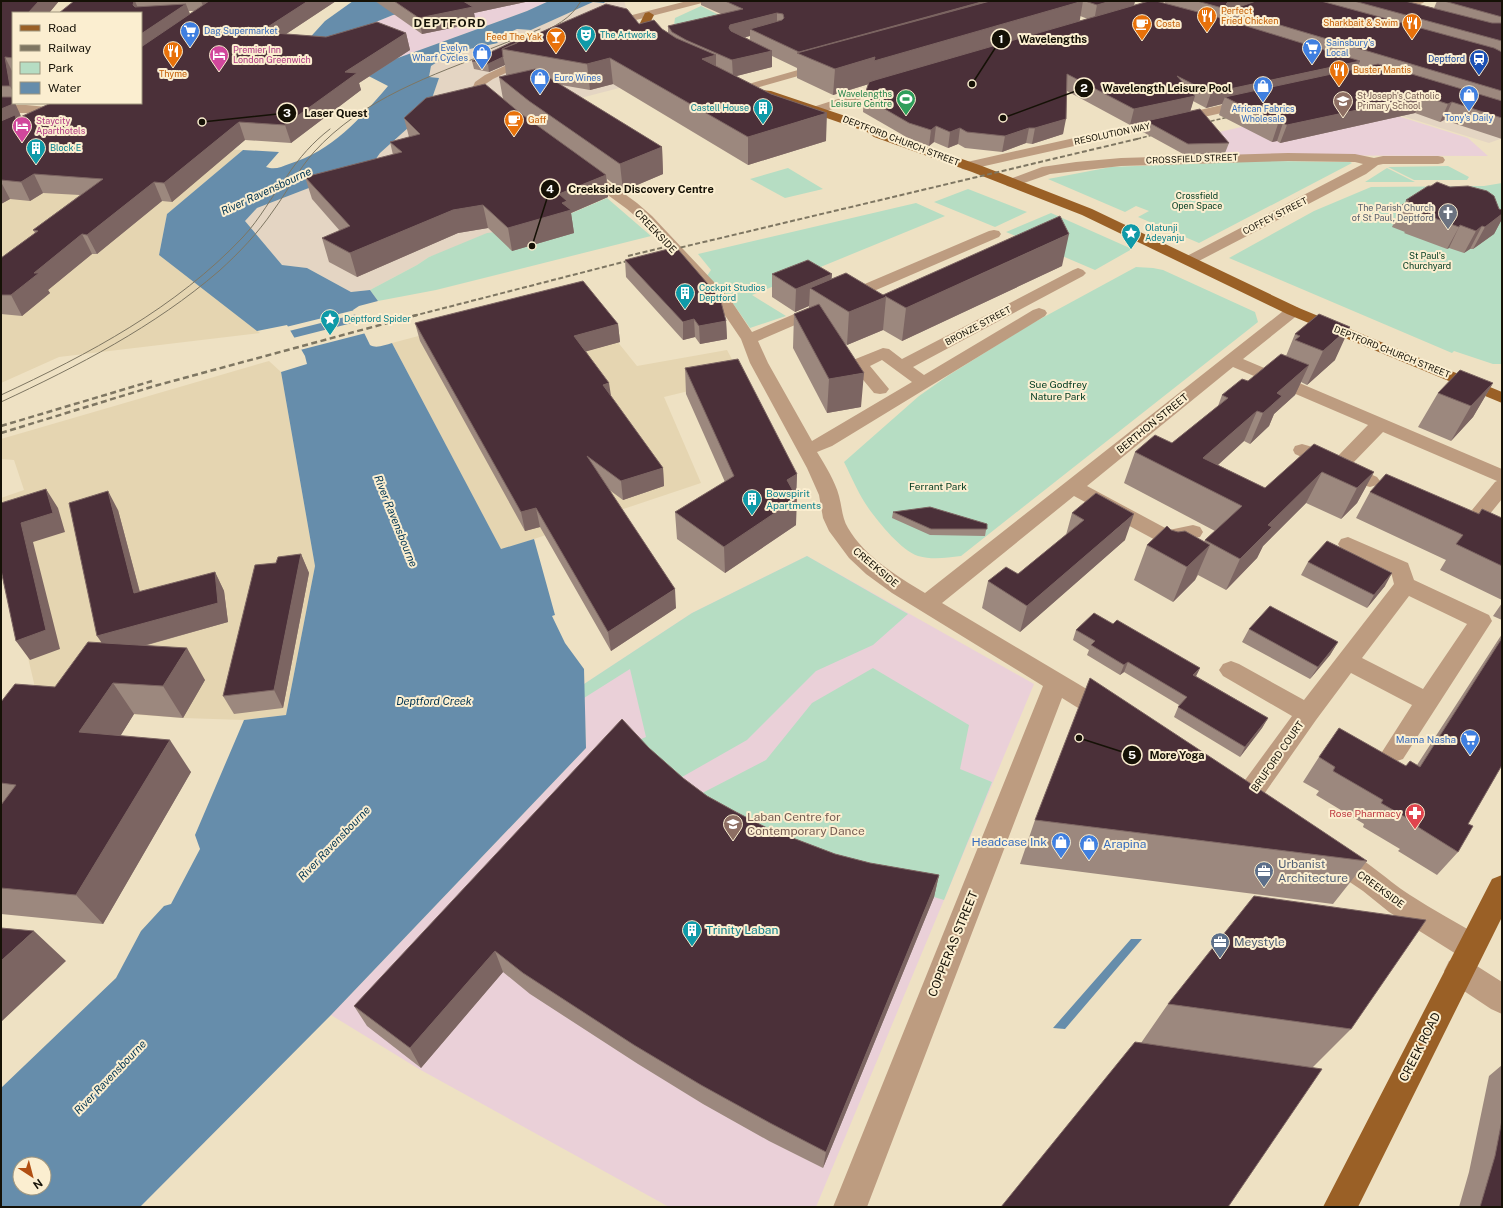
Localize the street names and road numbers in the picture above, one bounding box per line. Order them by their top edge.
street label: DEPTFORD CHURCH STREET [841,113,962,168]
street label: RESOLUTION WAY [1073,120,1151,147]
street label: CROSSFIELD STREET [1146,151,1239,166]
street label: COFFEY STREET [1241,194,1309,237]
street label: CREEKSIDE [632,207,680,255]
street label: BRONZE STREET [943,303,1013,348]
street label: DEPTFORD CHURCH STREET [1333,323,1452,380]
street label: BERTHON STREET [1114,390,1190,455]
street label: CREEKSIDE [851,545,901,589]
street label: BRUFORD COURT [1248,718,1306,794]
street label: CREEKSIDE [1355,868,1407,910]
street label: COPPERAS STREET [925,889,981,999]
street label: CREEK ROAD [1397,1010,1443,1084]

